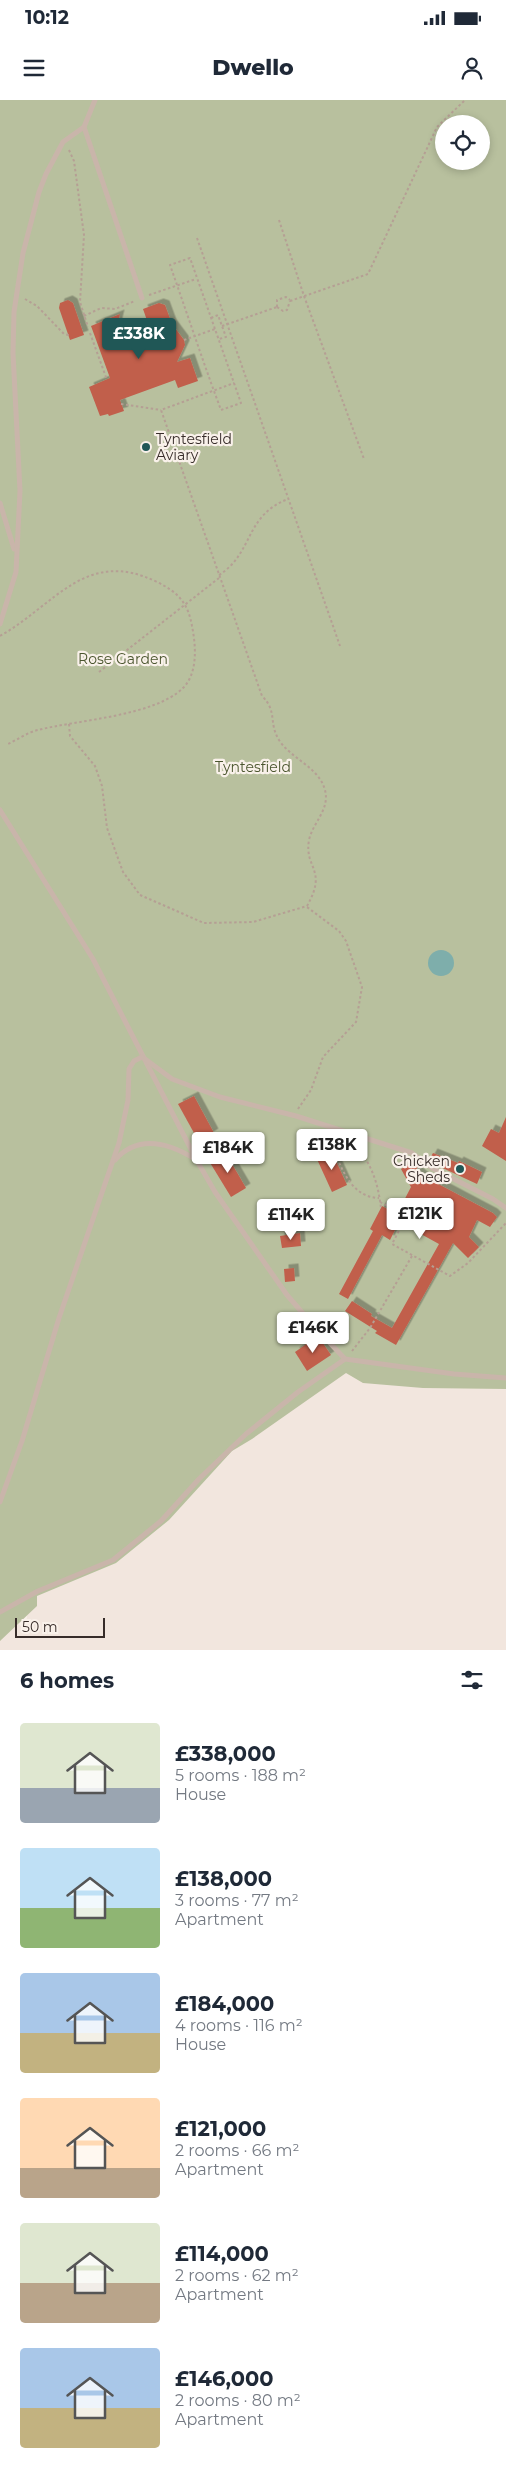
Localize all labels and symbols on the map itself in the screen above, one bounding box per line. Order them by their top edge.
pin: £338K [104,318,174,360]
place label: Tyntesfield Aviary [156,430,232,464]
marker: Tyntesfield Aviary [140,441,152,453]
park label: Rose Garden [78,650,168,668]
park label: Tyntesfield [215,758,291,776]
pin: £138K [297,1128,367,1171]
pin: £184K [193,1132,263,1174]
place label: Chicken Sheds [393,1152,450,1186]
marker: Chicken Sheds [454,1163,466,1175]
pin: £114K [256,1198,326,1241]
pin: £121K [385,1198,455,1240]
pin: £146K [278,1312,348,1354]
scale bar [15,1615,105,1638]

